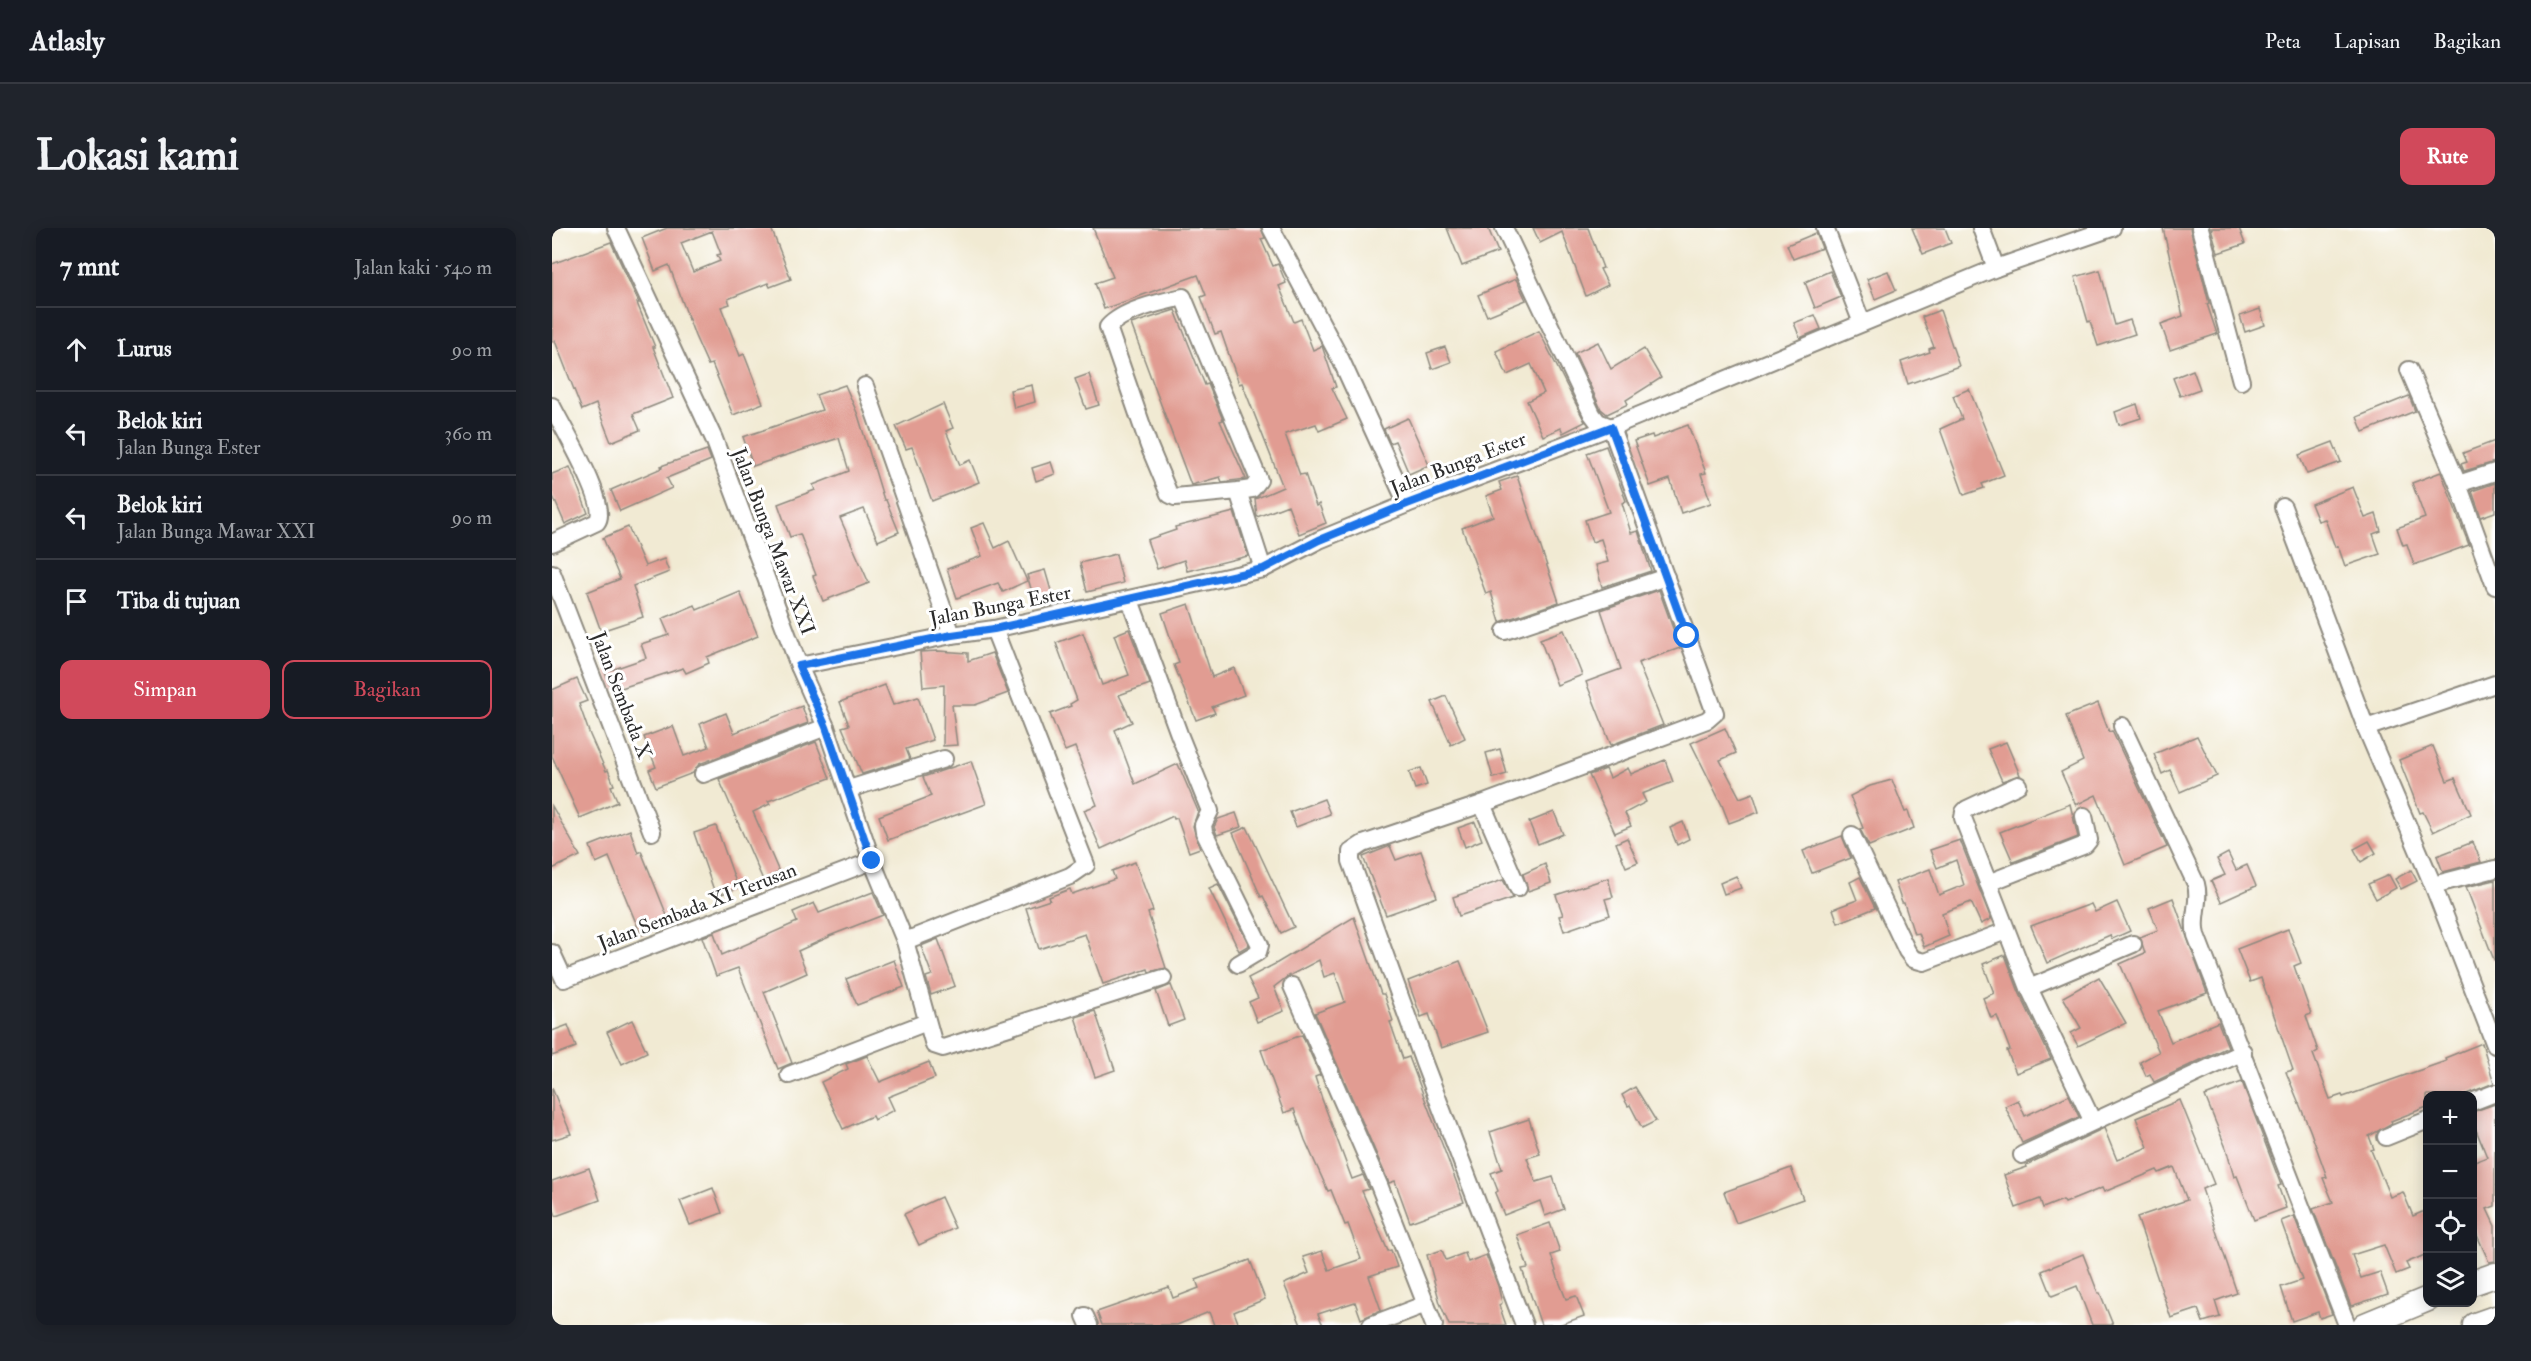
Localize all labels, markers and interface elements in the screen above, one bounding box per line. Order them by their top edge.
text: Atlasly [30,24,104,59]
text: Peta [2265,28,2301,55]
text: Lapisan [2334,28,2400,55]
text: Bagikan [2433,28,2501,55]
button: Rute [2400,128,2495,185]
text: Lokasi kami [36,130,239,182]
text: 7 mnt [60,251,119,283]
text: Jalan kaki · 540 m [354,255,492,280]
icon: ahead [60,333,93,366]
text: Lurus [117,335,171,363]
text: 90 m [452,337,492,362]
text: Belok kiri [117,407,202,435]
icon: left [60,417,93,450]
text: 360 m [444,421,492,446]
street label: Jalan Bunga Ester [1386,426,1530,501]
text: Jalan Bunga Ester [117,435,260,460]
street label: Jalan Bunga Mawar XXI [726,443,821,638]
text: Belok kiri [117,491,202,519]
icon: left [60,501,93,534]
text: 90 m [452,505,492,530]
text: Jalan Bunga Mawar XXI [117,519,315,544]
street label: Jalan Bunga Ester [926,579,1073,632]
icon: arrive [60,585,93,618]
text: Tiba di tujuan [117,587,240,615]
route start [1673,622,1699,648]
street label: Jalan Sembada X [585,627,657,763]
button: Simpan [60,660,270,719]
button: Bagikan [282,660,492,719]
route end [858,847,884,873]
street label: Jalan Sembada XI Terusan [593,857,800,956]
map controls [2423,1091,2477,1307]
button: + [2423,1091,2477,1145]
button: − [2423,1145,2477,1199]
button: locate [2423,1199,2477,1253]
button: layers [2423,1253,2477,1307]

